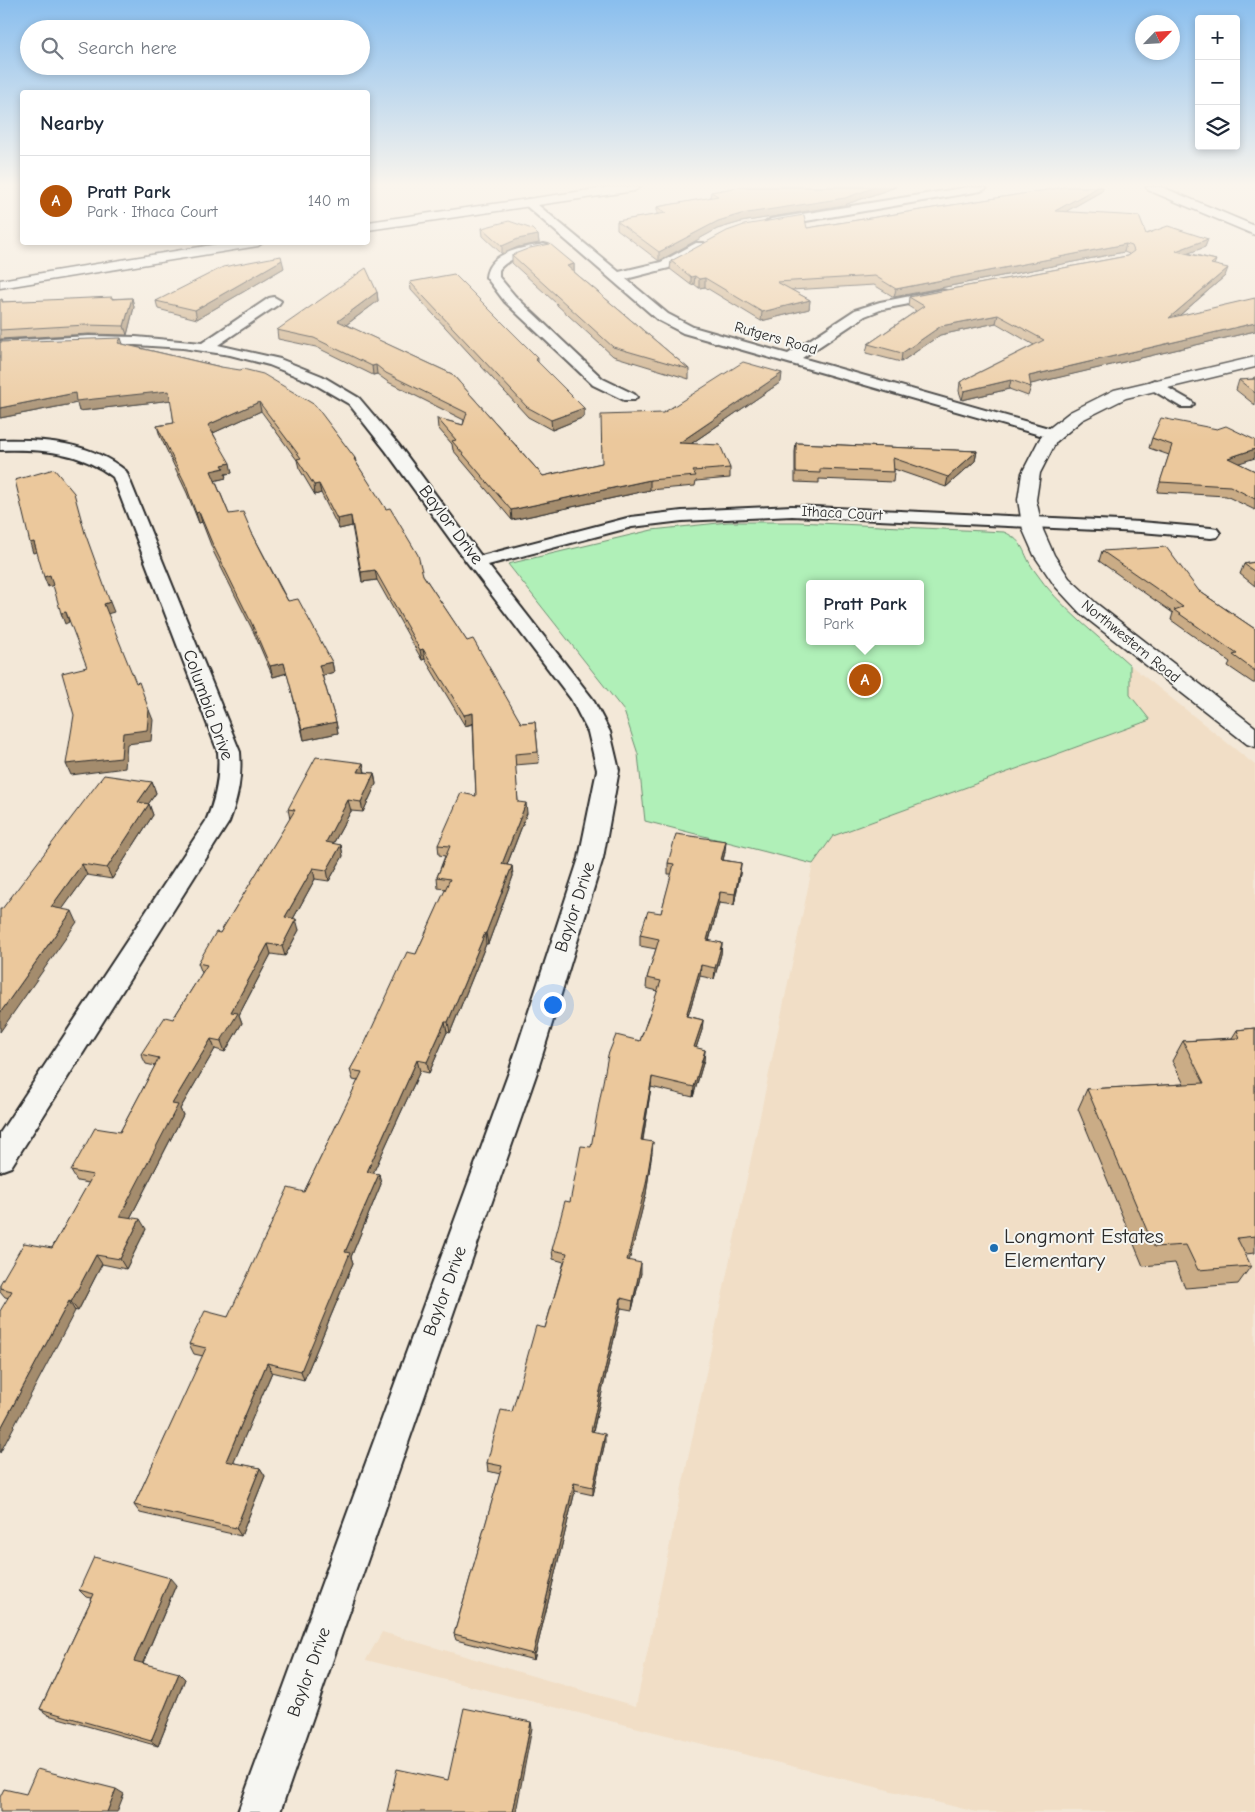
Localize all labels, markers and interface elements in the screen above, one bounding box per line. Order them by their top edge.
north arrow [1135,15,1180,60]
map controls [1195,15,1240,150]
button: + [1195,15,1240,60]
search box [20,20,370,75]
icon: search [38,34,66,62]
text: Search here [78,37,177,59]
button: − [1195,60,1240,105]
button: layers [1195,105,1240,150]
text: Nearby [40,111,104,135]
text: Pratt Park [87,181,171,203]
text: A [52,192,60,210]
text: 140 m [308,192,350,210]
text: Park · Ithaca Court [87,203,218,221]
street label: Rutgers Road [732,318,820,358]
street label: Baylor Drive [414,481,488,569]
street label: Ithaca Court [801,502,884,524]
popup [806,580,924,645]
text: Pratt Park [823,593,907,615]
street label: Northwestern Road [1078,596,1184,686]
text: Park [823,615,854,633]
street label: Columbia Drive [178,647,238,763]
pin: A [849,661,881,699]
street label: Baylor Drive [551,859,599,955]
your location [540,992,566,1018]
place label: Longmont Estates Elementary [1004,1224,1163,1272]
marker: Longmont Estates Elementary [988,1242,1000,1254]
street label: Baylor Drive [419,1243,471,1339]
street label: Baylor Drive [283,1624,335,1720]

